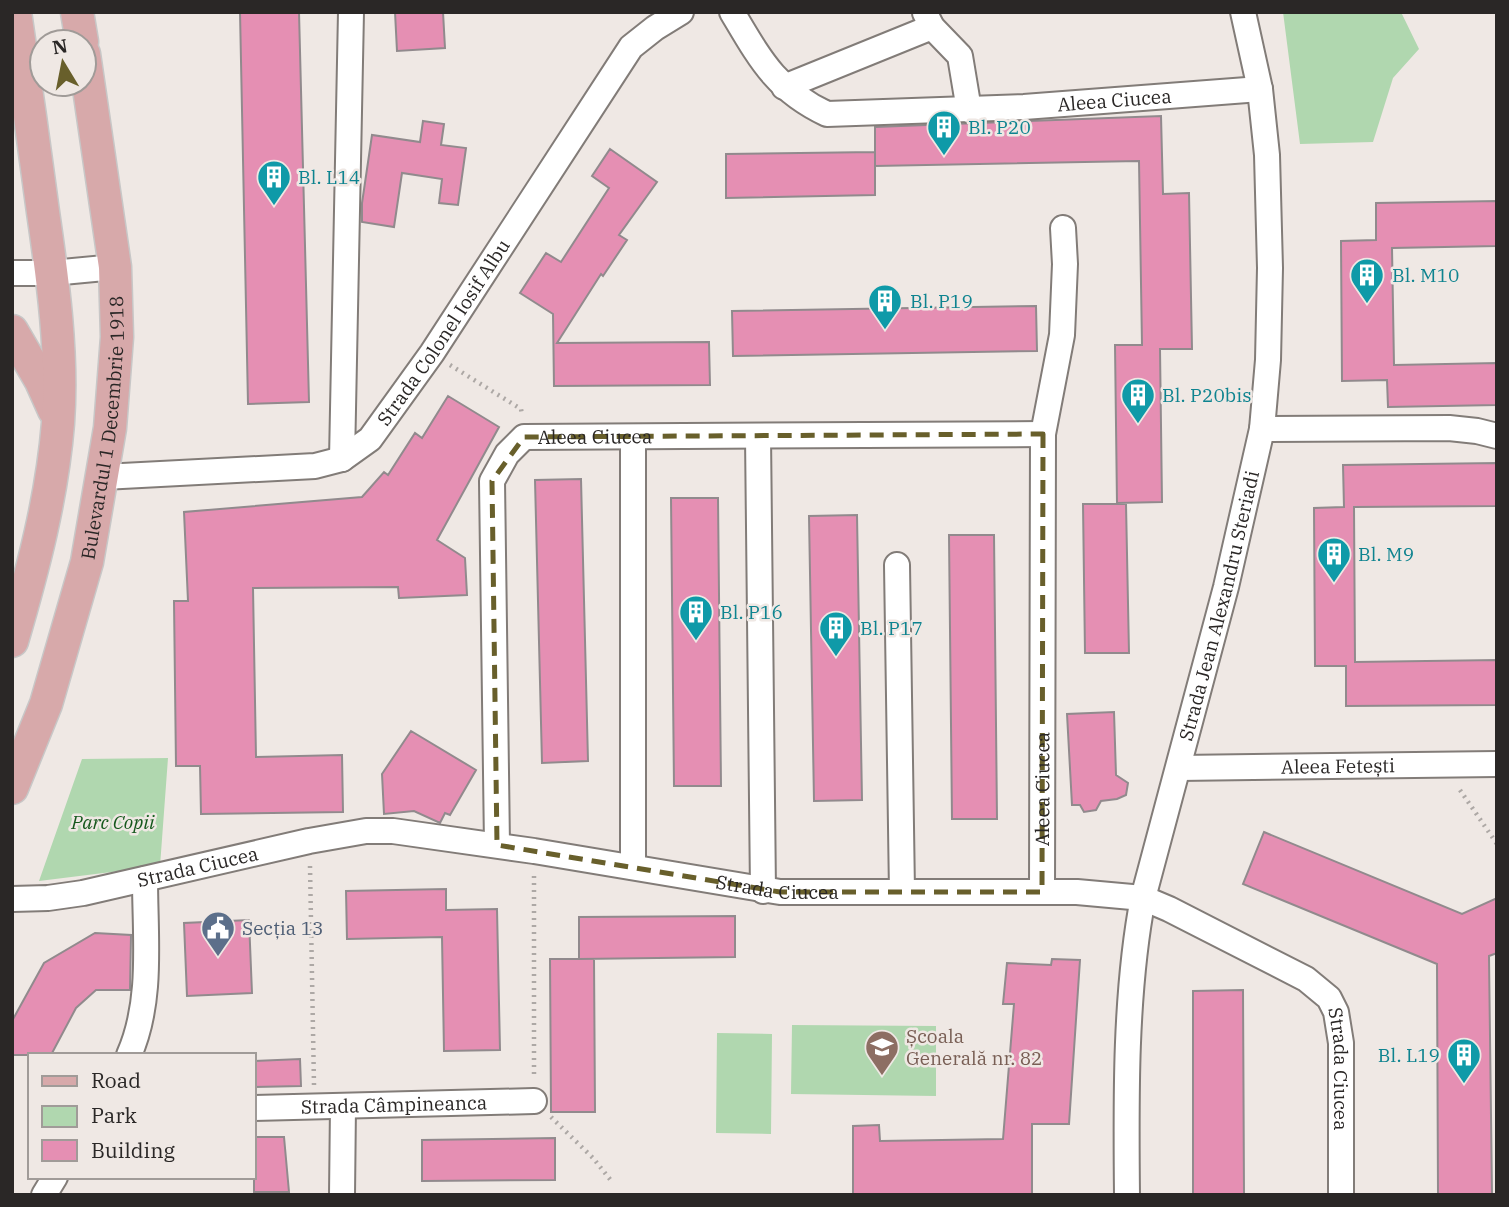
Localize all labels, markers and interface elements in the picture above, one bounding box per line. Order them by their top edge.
north arrow [28,28,98,98]
text: N [51,33,70,59]
street label: Aleea Ciucea [1057,84,1172,116]
building icon: Bl. P20 [925,108,963,157]
place label: Bl. P20 [968,115,1031,139]
building icon: Bl. L14 [255,158,293,207]
place label: Bl. L14 [298,165,360,189]
street label: Strada Colonel Iosif Albu [372,234,515,430]
building icon: Bl. M10 [1348,256,1386,305]
place label: Bl. M10 [1392,263,1460,287]
building icon: Bl. P19 [866,282,904,331]
place label: Bl. P19 [910,289,973,313]
street label: Bulevardul 1 Decembrie 1918 [76,295,129,561]
building icon: Bl. P20bis [1119,376,1157,425]
place label: Bl. P20bis [1162,383,1251,407]
street label: Aleea Ciucea [538,424,652,449]
street label: Strada Jean Alexandru Steriadi [1173,468,1264,743]
building icon: Bl. M9 [1315,535,1353,584]
place label: Bl. M9 [1358,542,1414,566]
building icon: Bl. P16 [677,593,715,642]
place label: Bl. P16 [720,600,783,624]
building icon: Bl. P17 [817,609,855,658]
place label: Bl. P17 [860,616,923,640]
street label: Aleea Ciucea [1030,732,1054,846]
street label: Aleea Fetești [1281,753,1395,779]
park label: Parc Copii [70,810,155,834]
street label: Strada Ciucea [135,841,261,892]
street label: Strada Ciucea [714,870,839,904]
public building icon: Secția 13 [199,909,237,958]
place label: Secția 13 [242,916,323,940]
street label: Strada Ciucea [1323,1006,1353,1131]
place label: Școala Generală nr. 82 [906,1024,1042,1070]
school or university icon: Școala Generală nr. 82 [863,1028,901,1077]
building icon: Bl. L19 [1445,1036,1483,1085]
place label: Bl. L19 [1378,1043,1440,1067]
legend [28,1053,256,1179]
text: Road [91,1066,141,1094]
street label: Strada Câmpineanca [300,1090,488,1119]
text: Park [91,1101,138,1129]
text: Building [91,1136,176,1164]

